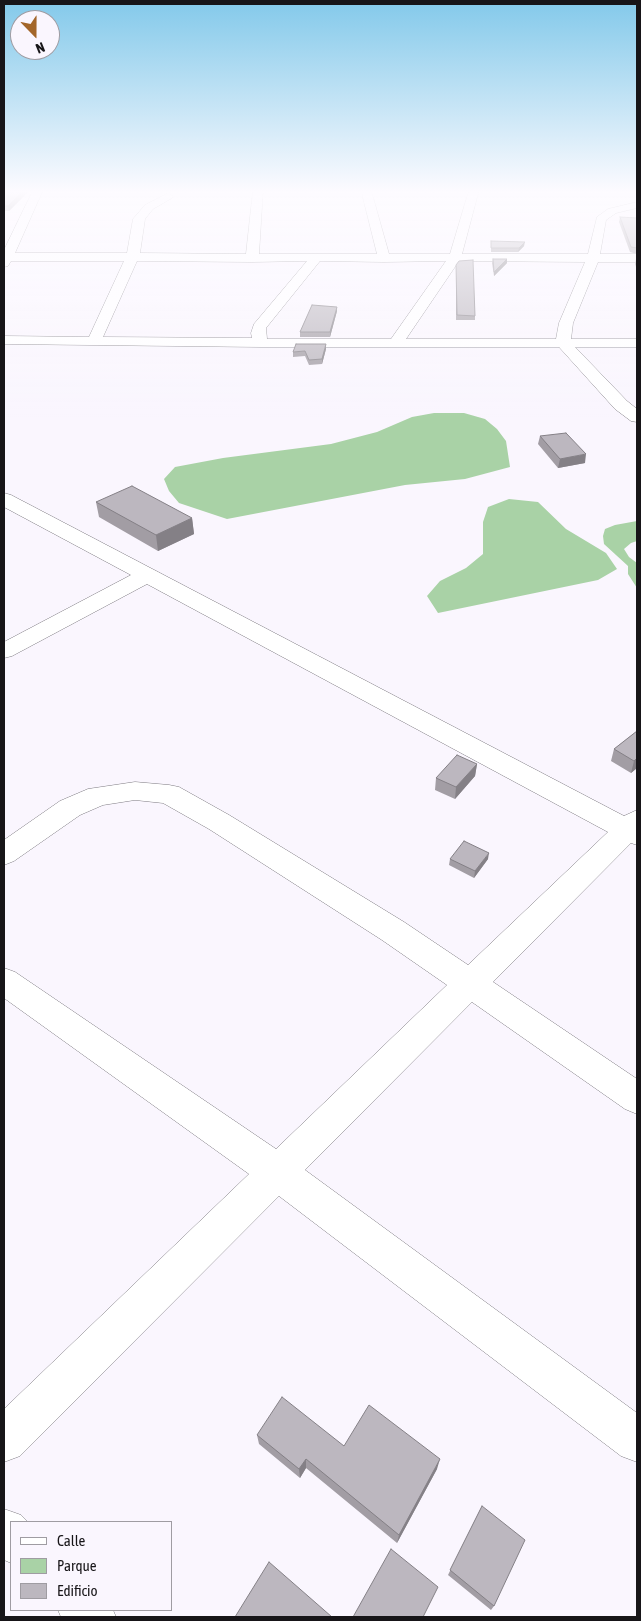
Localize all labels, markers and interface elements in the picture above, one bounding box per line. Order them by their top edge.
north arrow [10,10,60,60]
text: N [33,39,47,57]
legend [10,1521,172,1611]
text: Calle [57,1532,85,1549]
text: Parque [57,1557,97,1574]
text: Edificio [57,1582,98,1599]

